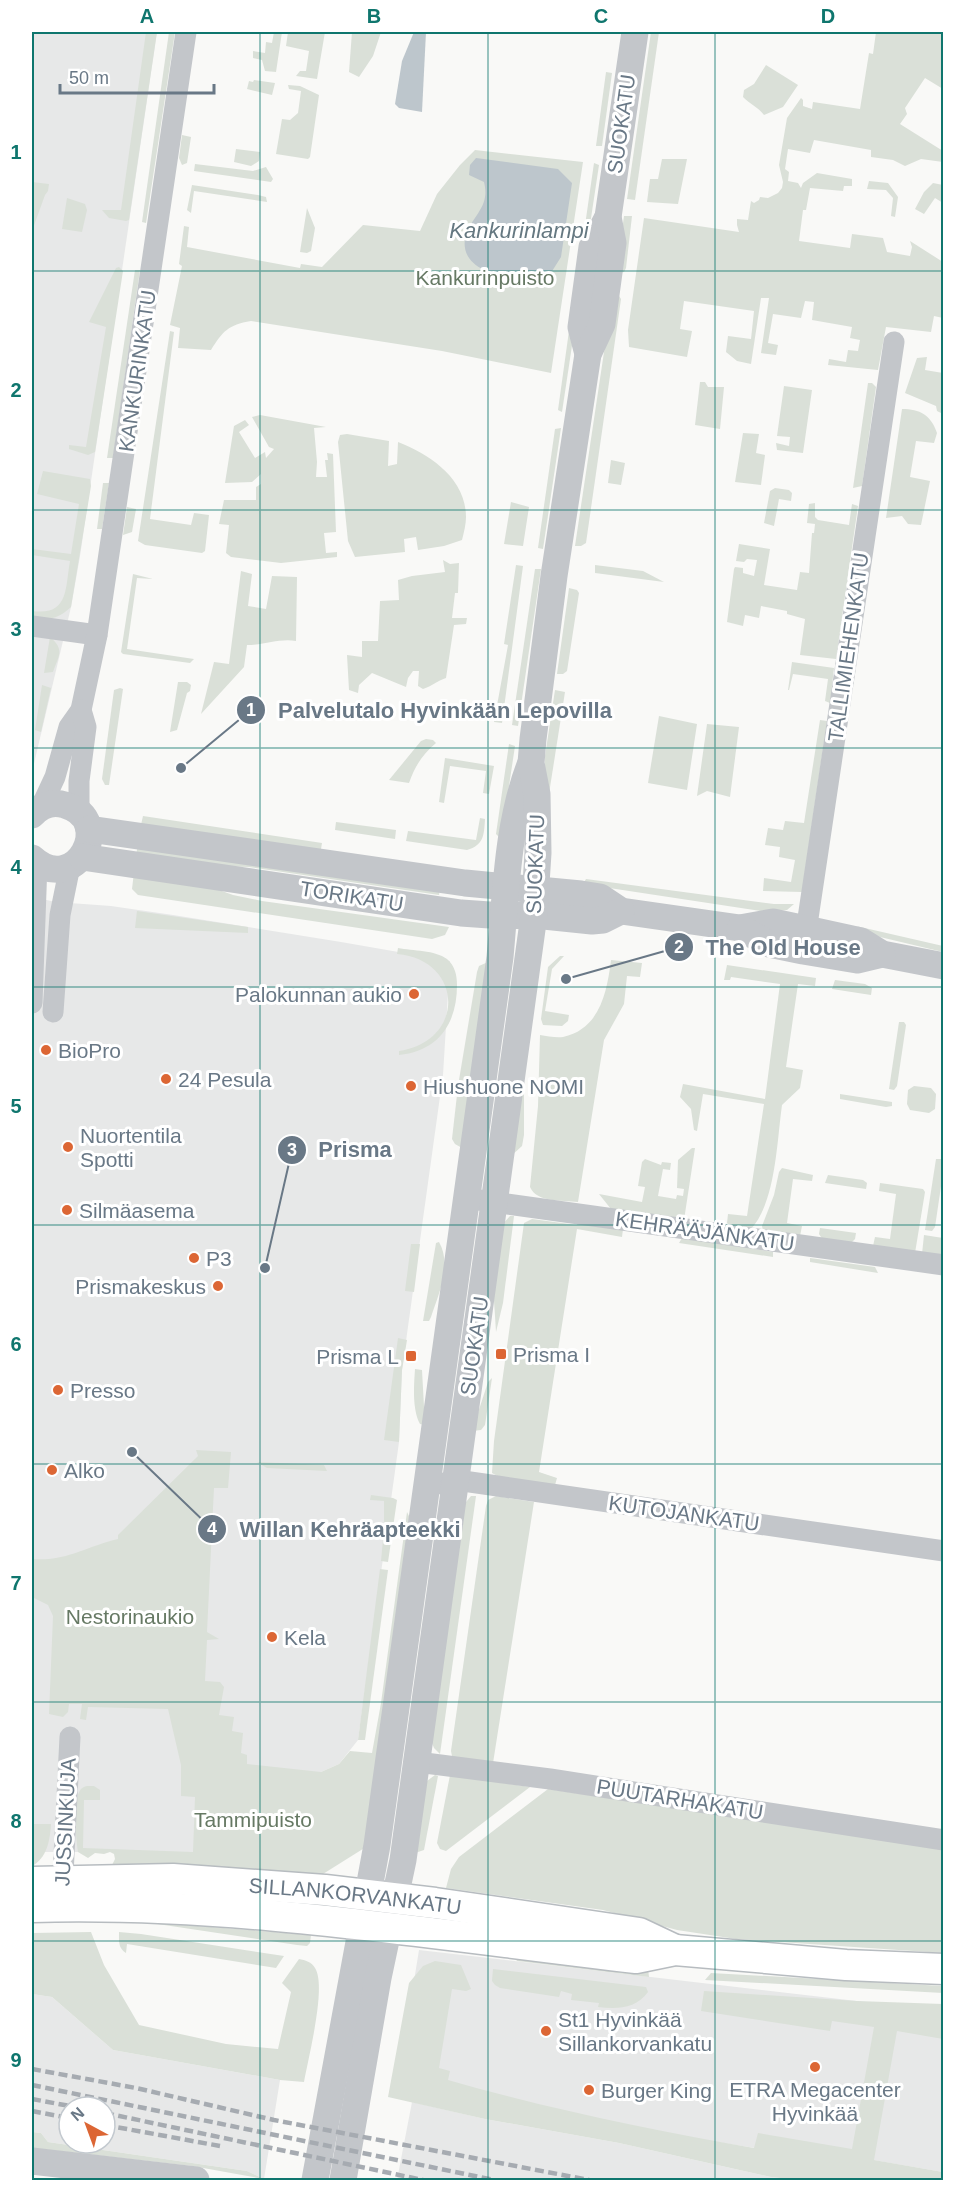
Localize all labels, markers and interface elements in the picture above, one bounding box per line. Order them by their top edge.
text: A [140,5,154,27]
text: B [367,5,381,27]
text: C [594,5,608,27]
text: D [821,5,835,27]
scale bar [60,57,214,95]
text: 50 m [69,68,109,88]
street label: SUOKATU [603,73,639,175]
text: 1 [10,141,22,163]
water label: Kankurinlampi [449,218,590,243]
park label: Kankurinpuisto [416,266,554,289]
street label: KANKURINKATU [114,289,160,453]
text: 2 [10,379,22,401]
street label: TALLIMIEHENKATU [823,551,873,743]
text: 3 [10,618,22,640]
callout: Palvelutalo Hyvinkään Lepovilla [236,690,624,730]
text: Palvelutalo Hyvinkään Lepovilla [278,698,613,723]
text: 1 [246,700,256,720]
street label: SUOKATU [522,814,548,914]
text: 4 [10,856,22,878]
street label: TORIKATU [299,876,405,916]
callout: The Old House [664,927,873,967]
text: The Old House [705,935,861,960]
text: 2 [674,937,684,957]
place label: Palokunnan aukio [235,983,402,1006]
marker: Palokunnan aukio [407,987,421,1001]
place label: BioPro [58,1039,121,1062]
marker: BioPro [39,1043,53,1057]
place label: 24 Pesula [178,1068,272,1091]
marker: 24 Pesula [159,1072,173,1086]
place label: Hiushuone NOMI [423,1075,584,1098]
marker: Hiushuone NOMI [404,1079,418,1093]
text: 5 [10,1095,22,1117]
place label: Nuortentila Spotti [80,1124,182,1171]
callout: Prisma [277,1130,404,1170]
text: Prisma [318,1137,392,1162]
marker: Nuortentila Spotti [61,1140,75,1154]
text: 3 [287,1140,297,1160]
place label: Silmäasema [79,1199,195,1222]
marker: Silmäasema [60,1203,74,1217]
street label: KEHRÄÄJÄNKATU [614,1207,796,1255]
place label: P3 [206,1247,232,1270]
marker: P3 [187,1251,201,1265]
place label: Prismakeskus [75,1275,206,1298]
marker: Prismakeskus [211,1279,225,1293]
street label: SUOKATU [456,1295,492,1397]
text: 6 [10,1333,22,1355]
place label: Prisma I [513,1343,590,1366]
place label: Prisma L [316,1345,399,1368]
marker: Prisma I [494,1347,508,1361]
marker: Prisma L [404,1349,418,1363]
place label: Presso [70,1379,135,1402]
marker: Presso [51,1383,65,1397]
place label: Alko [64,1459,105,1482]
marker: Alko [45,1463,59,1477]
street label: KUTOJANKATU [607,1491,761,1535]
callout: Willan Kehräapteekki [197,1509,472,1549]
text: Willan Kehräapteekki [239,1517,461,1542]
text: 4 [207,1519,217,1539]
text: 7 [10,1572,22,1594]
park label: Nestorinaukio [66,1605,194,1628]
place label: Kela [284,1626,326,1649]
marker: Kela [265,1630,279,1644]
street label: JUSSINKUJA [50,1757,80,1887]
street label: PUUTARHAKATU [595,1774,765,1824]
park label: Tammipuisto [194,1808,312,1831]
text: 8 [10,1810,22,1832]
street label: SILLANKORVANKATU [248,1873,463,1918]
place label: St1 Hyvinkää Sillankorvankatu [558,2008,712,2055]
marker: St1 Hyvinkää Sillankorvankatu [539,2024,553,2038]
text: 9 [10,2049,22,2071]
marker: ETRA Megacenter Hyvinkää [808,2060,822,2074]
place label: ETRA Megacenter Hyvinkää [729,2078,901,2125]
place label: Burger King [601,2079,712,2102]
marker: Burger King [582,2083,596,2097]
north arrow [57,2095,117,2155]
text: N [68,2104,87,2124]

